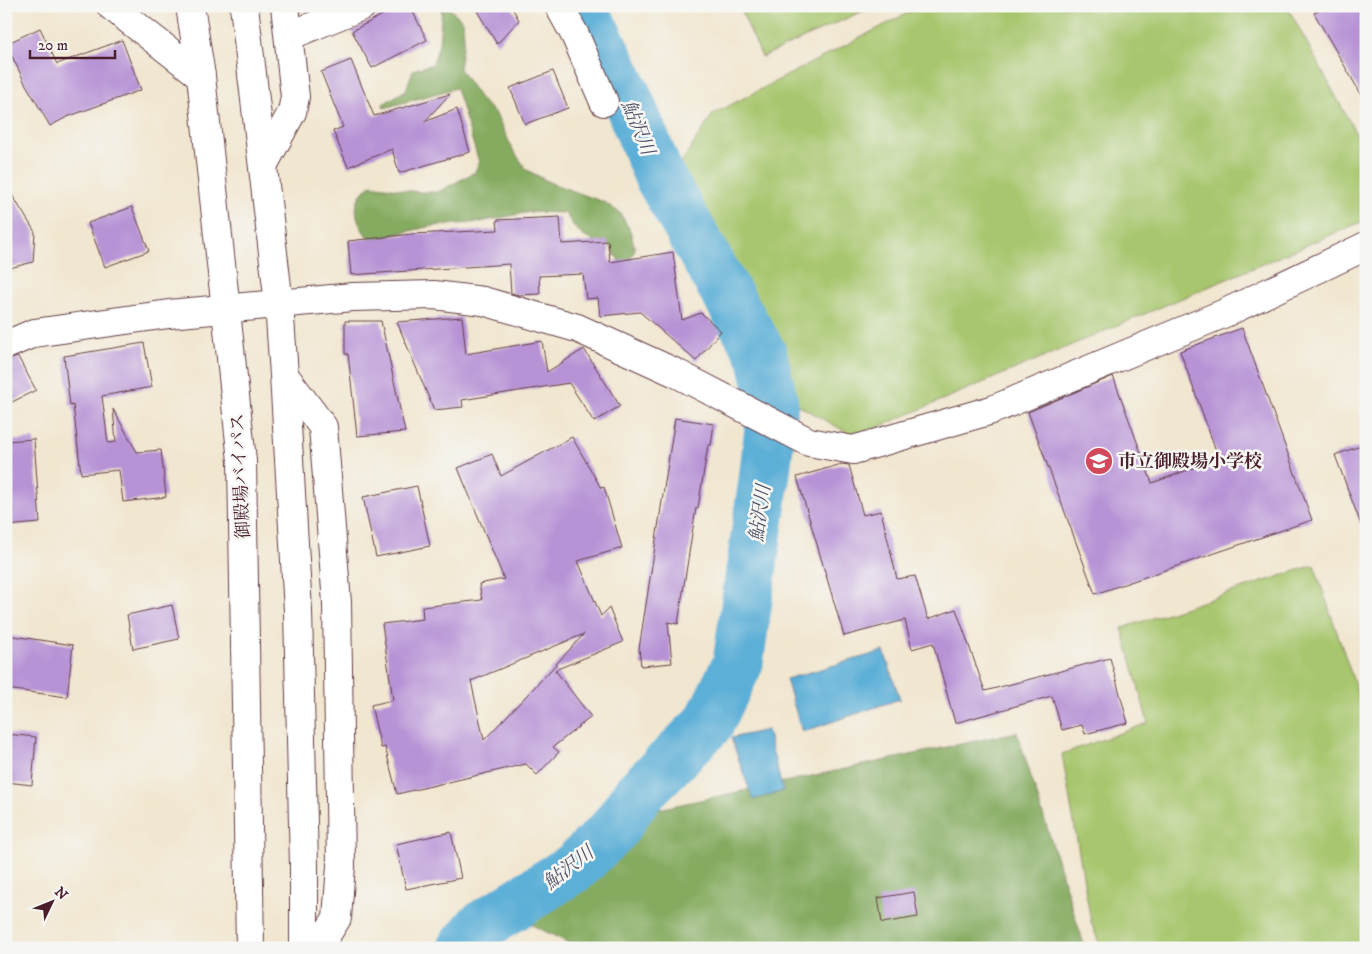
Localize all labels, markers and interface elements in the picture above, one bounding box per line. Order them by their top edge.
scale bar [30,28,115,60]
text: 20 m [38,36,68,55]
water label: 鮎沢川 [616,97,660,160]
street label: 御殿場バイパス [227,413,255,539]
school or university icon: 市立御殿場小学校 [1084,446,1114,476]
place label: 市立御殿場小学校 [1118,451,1262,473]
water label: 鮎沢川 [745,481,776,543]
water label: 鮎沢川 [539,840,600,895]
north arrow [28,876,78,926]
text: N [50,883,72,905]

